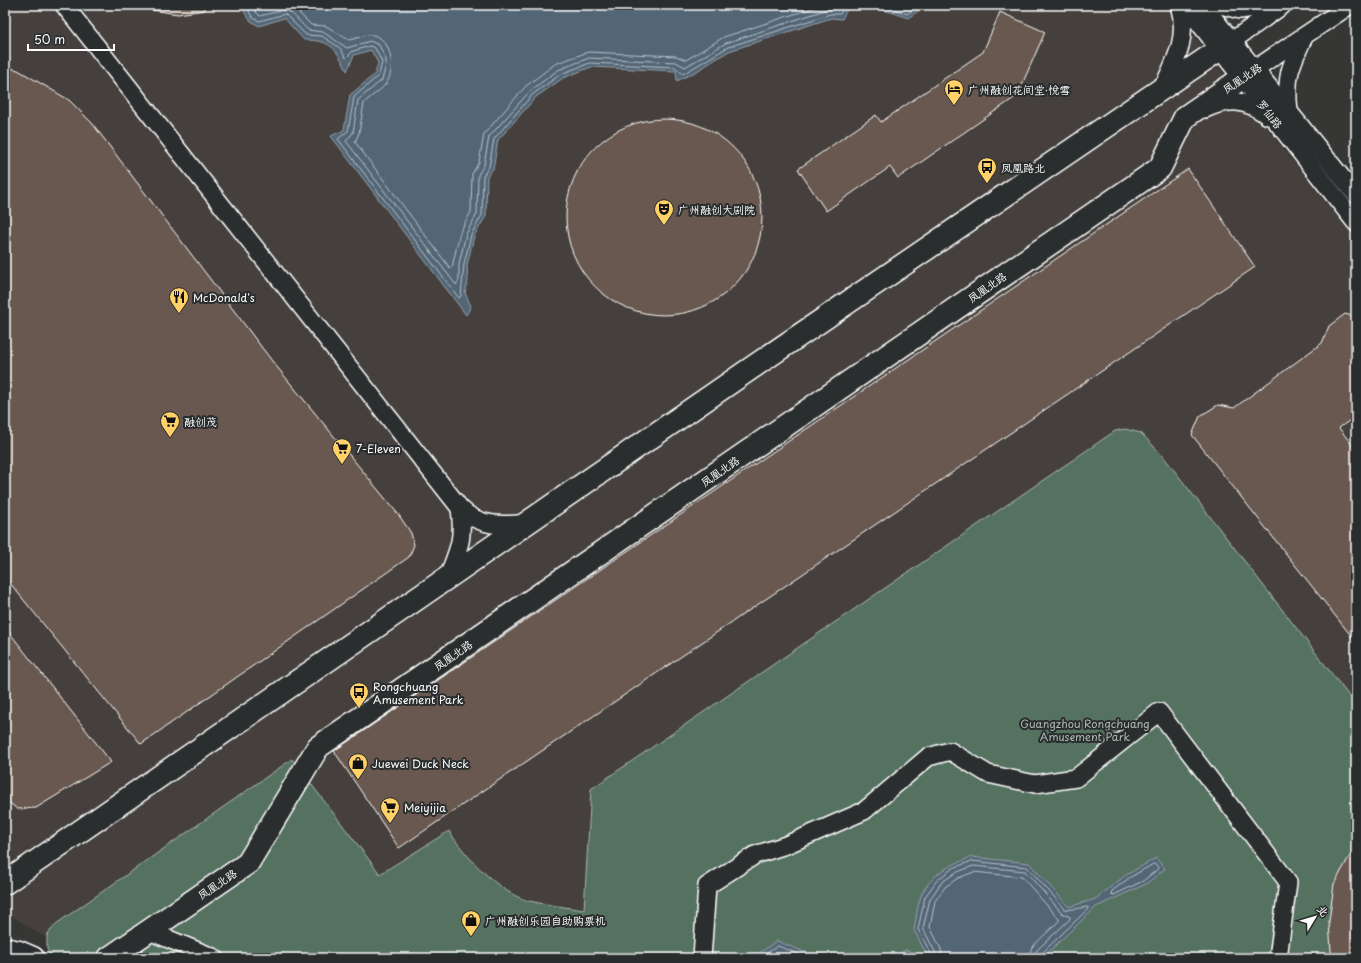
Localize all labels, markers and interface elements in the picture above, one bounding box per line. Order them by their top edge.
scale bar [28,26,114,52]
text: 50 m [34,30,65,48]
street label: 凤凰北路 [1219,59,1265,97]
hotel icon: 广州融创花间堂·悦雪 [943,78,965,106]
place label: 广州融创花间堂·悦雪 [968,81,1070,98]
street label: 罗仙路 [1253,96,1287,132]
bus stop icon: 凤凰路北 [976,156,998,184]
place label: 凤凰路北 [1001,159,1045,176]
theatre icon: 广州融创大剧院 [653,198,675,226]
place label: 广州融创大剧院 [678,201,755,218]
street label: 凤凰北路 [964,267,1010,307]
restaurant icon: McDonald's [168,286,190,314]
place label: McDonald's [193,289,255,306]
supermarket icon: 融创茂 [159,410,181,438]
place label: 融创茂 [184,413,217,430]
supermarket icon: 7-Eleven [331,437,353,465]
place label: 7-Eleven [356,440,401,457]
street label: 凤凰北路 [697,451,743,491]
street label: 凤凰北路 [430,635,476,675]
place label: Rongchuang Amusement Park [373,678,464,708]
bus stop icon: Rongchuang Amusement Park [348,681,370,709]
park label: Guangzhou Rongchuang Amusement Park [1020,715,1150,745]
shop icon: Juewei Duck Neck [347,752,369,780]
place label: Juewei Duck Neck [372,755,469,772]
supermarket icon: Meiyijia [379,796,401,824]
place label: Meiyijia [404,799,446,816]
street label: 凤凰北路 [194,865,240,903]
north arrow [1295,897,1335,937]
text: 北 [1313,901,1333,920]
shop icon: 广州融创乐园自助购票机 [460,909,482,937]
place label: 广州融创乐园自助购票机 [485,912,606,929]

